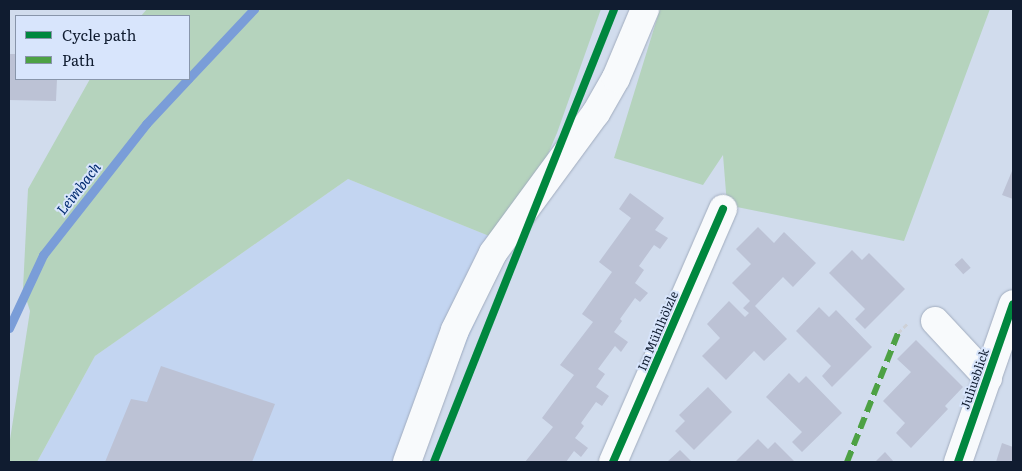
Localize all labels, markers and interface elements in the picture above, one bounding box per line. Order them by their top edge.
legend [15,15,190,80]
text: Cycle path [62,23,136,46]
text: Path [62,48,95,71]
water label: Leimbach [52,159,104,217]
street label: Im Mühlhölzle [635,289,681,373]
street label: Juliusblick [958,347,992,411]

